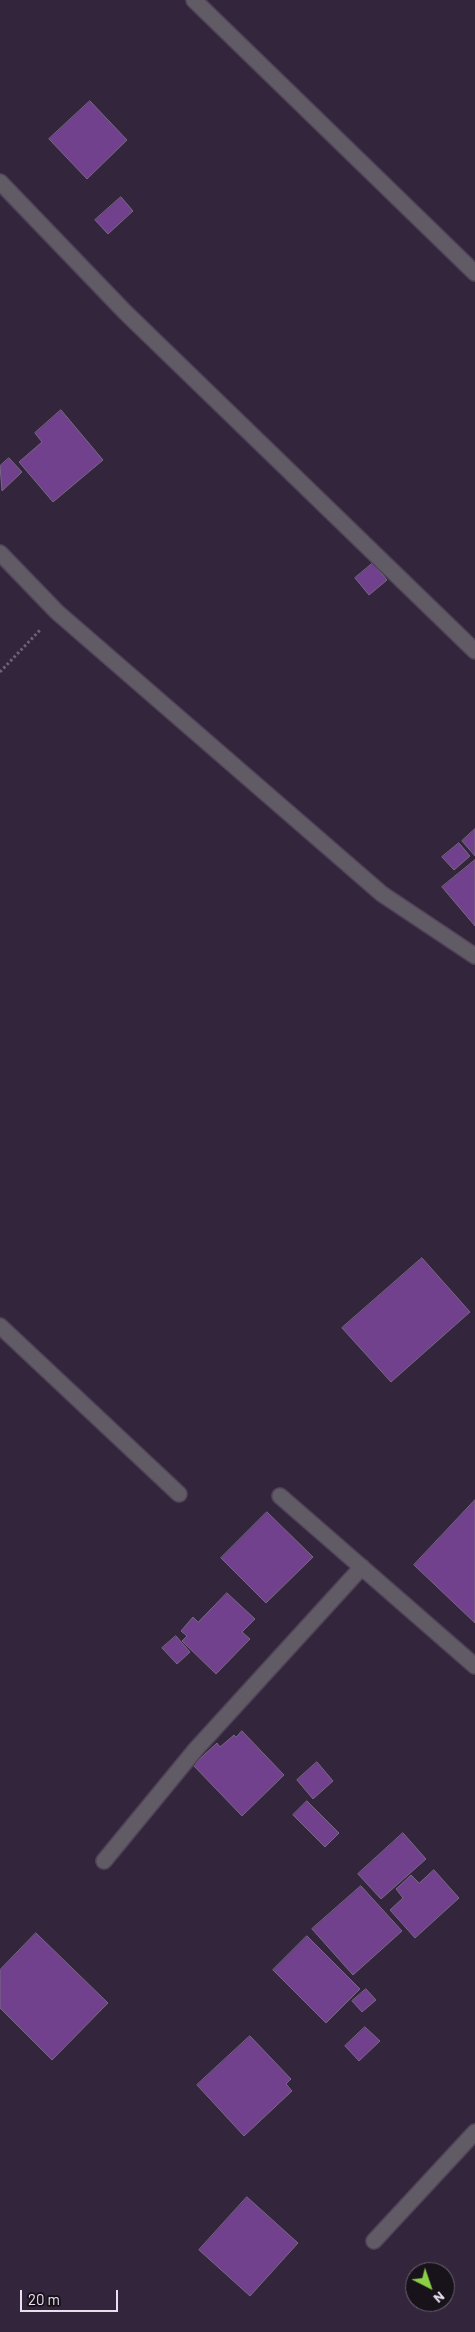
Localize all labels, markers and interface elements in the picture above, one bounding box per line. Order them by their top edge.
north arrow [405,2262,455,2312]
scale bar [22,2280,120,2312]
text: N [430,2288,449,2307]
text: 20 m [28,2290,60,2308]

